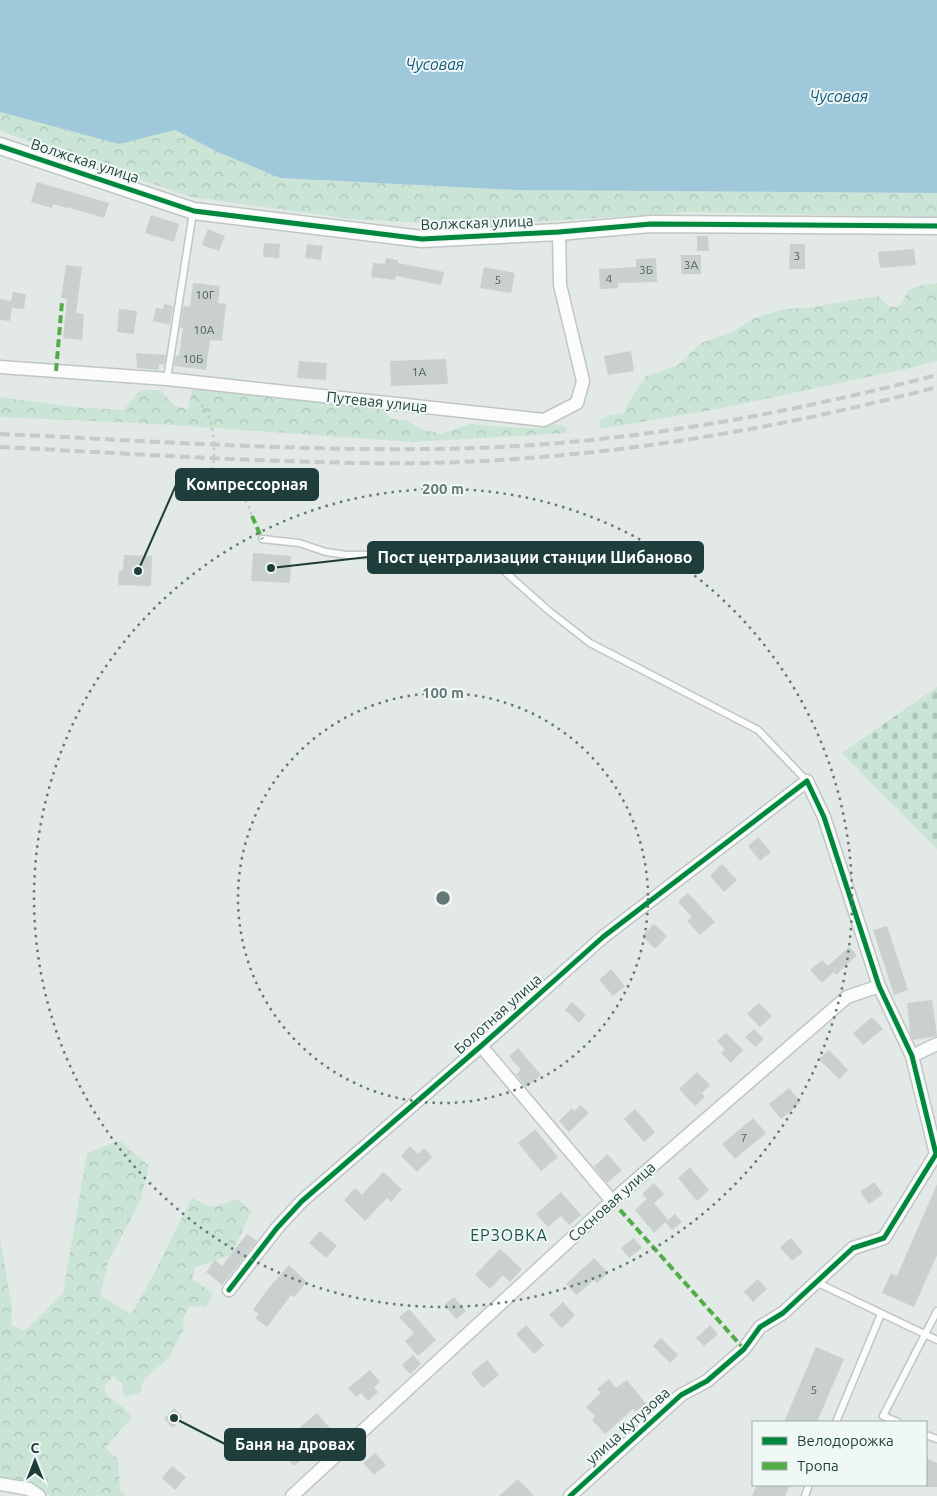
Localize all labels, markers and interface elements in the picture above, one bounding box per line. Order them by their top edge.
water label: Чусовая [406,55,464,73]
water label: Чусовая [810,87,868,105]
street label: Волжская улица [29,135,141,186]
street label: Волжская улица [420,212,534,233]
house number: 3 [794,249,800,262]
house number: 3А [684,258,698,271]
house number: 3Б [639,263,653,276]
house number: 4 [606,272,613,285]
house number: 5 [495,273,501,286]
house number: 10Г [195,288,215,301]
house number: 10А [193,323,215,336]
house number: 10Б [183,352,203,365]
house number: 1А [412,365,426,378]
street label: Путевая улица [326,388,428,415]
callout: Компрессорная [176,469,318,500]
text: Компрессорная [186,475,308,493]
text: 200 m [422,480,464,497]
callout: Пост централизации станции Шибаново [368,542,703,573]
text: Пост централизации станции Шибаново [377,548,693,566]
text: 100 m [422,684,464,701]
centre of rings [434,889,452,907]
street label: Болотная улица [451,970,545,1057]
house number: 7 [741,1131,747,1144]
street label: Сосновая улица [565,1158,659,1245]
district label: ЕРЗОВКА [470,1226,548,1244]
house number: 5 [811,1383,817,1396]
street label: улица Кутузова [582,1384,673,1468]
legend [752,1421,927,1486]
callout: Баня на дровах [225,1429,365,1460]
text: Велодорожка [797,1432,894,1449]
text: Баня на дровах [235,1435,355,1453]
north arrow [10,1436,60,1486]
text: С [31,1440,40,1456]
text: Тропа [797,1457,839,1474]

